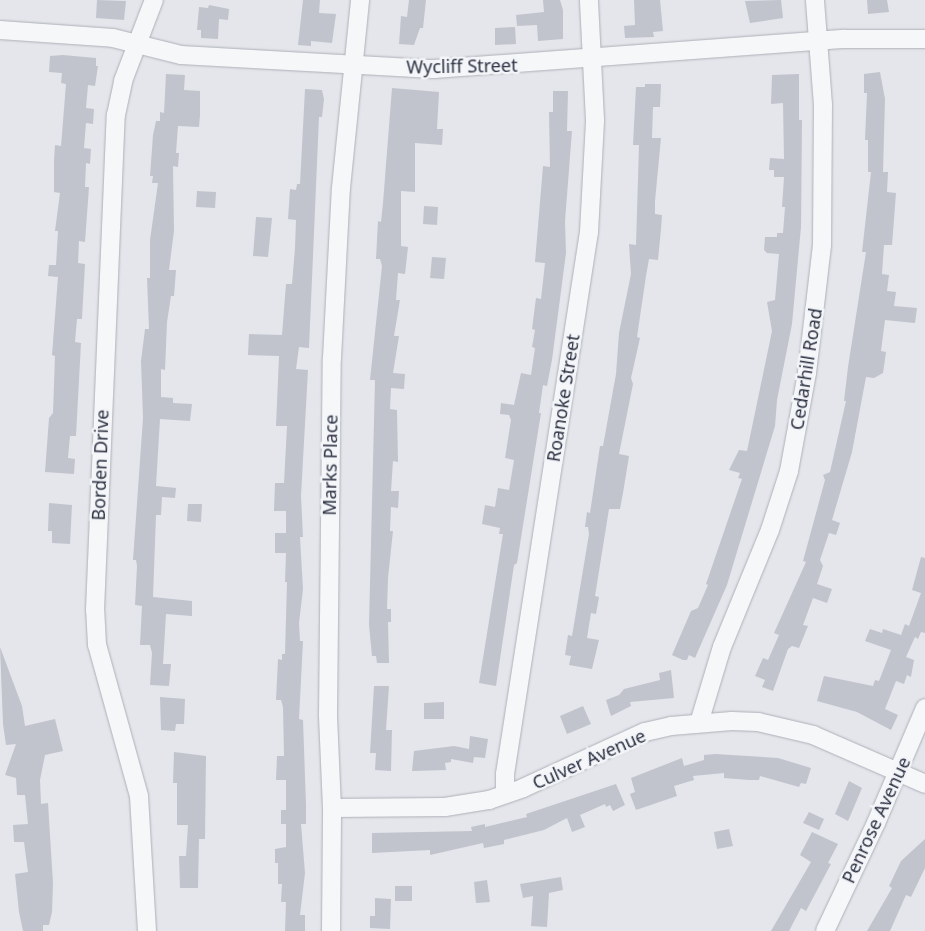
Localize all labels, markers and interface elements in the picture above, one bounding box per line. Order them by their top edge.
street label: Wycliff Street [406,54,518,78]
street label: Cedarhill Road [786,307,826,431]
street label: Roanoke Street [542,333,584,463]
street label: Borden Drive [87,409,113,521]
street label: Marks Place [318,414,342,516]
street label: Culver Avenue [529,724,649,794]
street label: Penrose Avenue [837,753,915,887]

